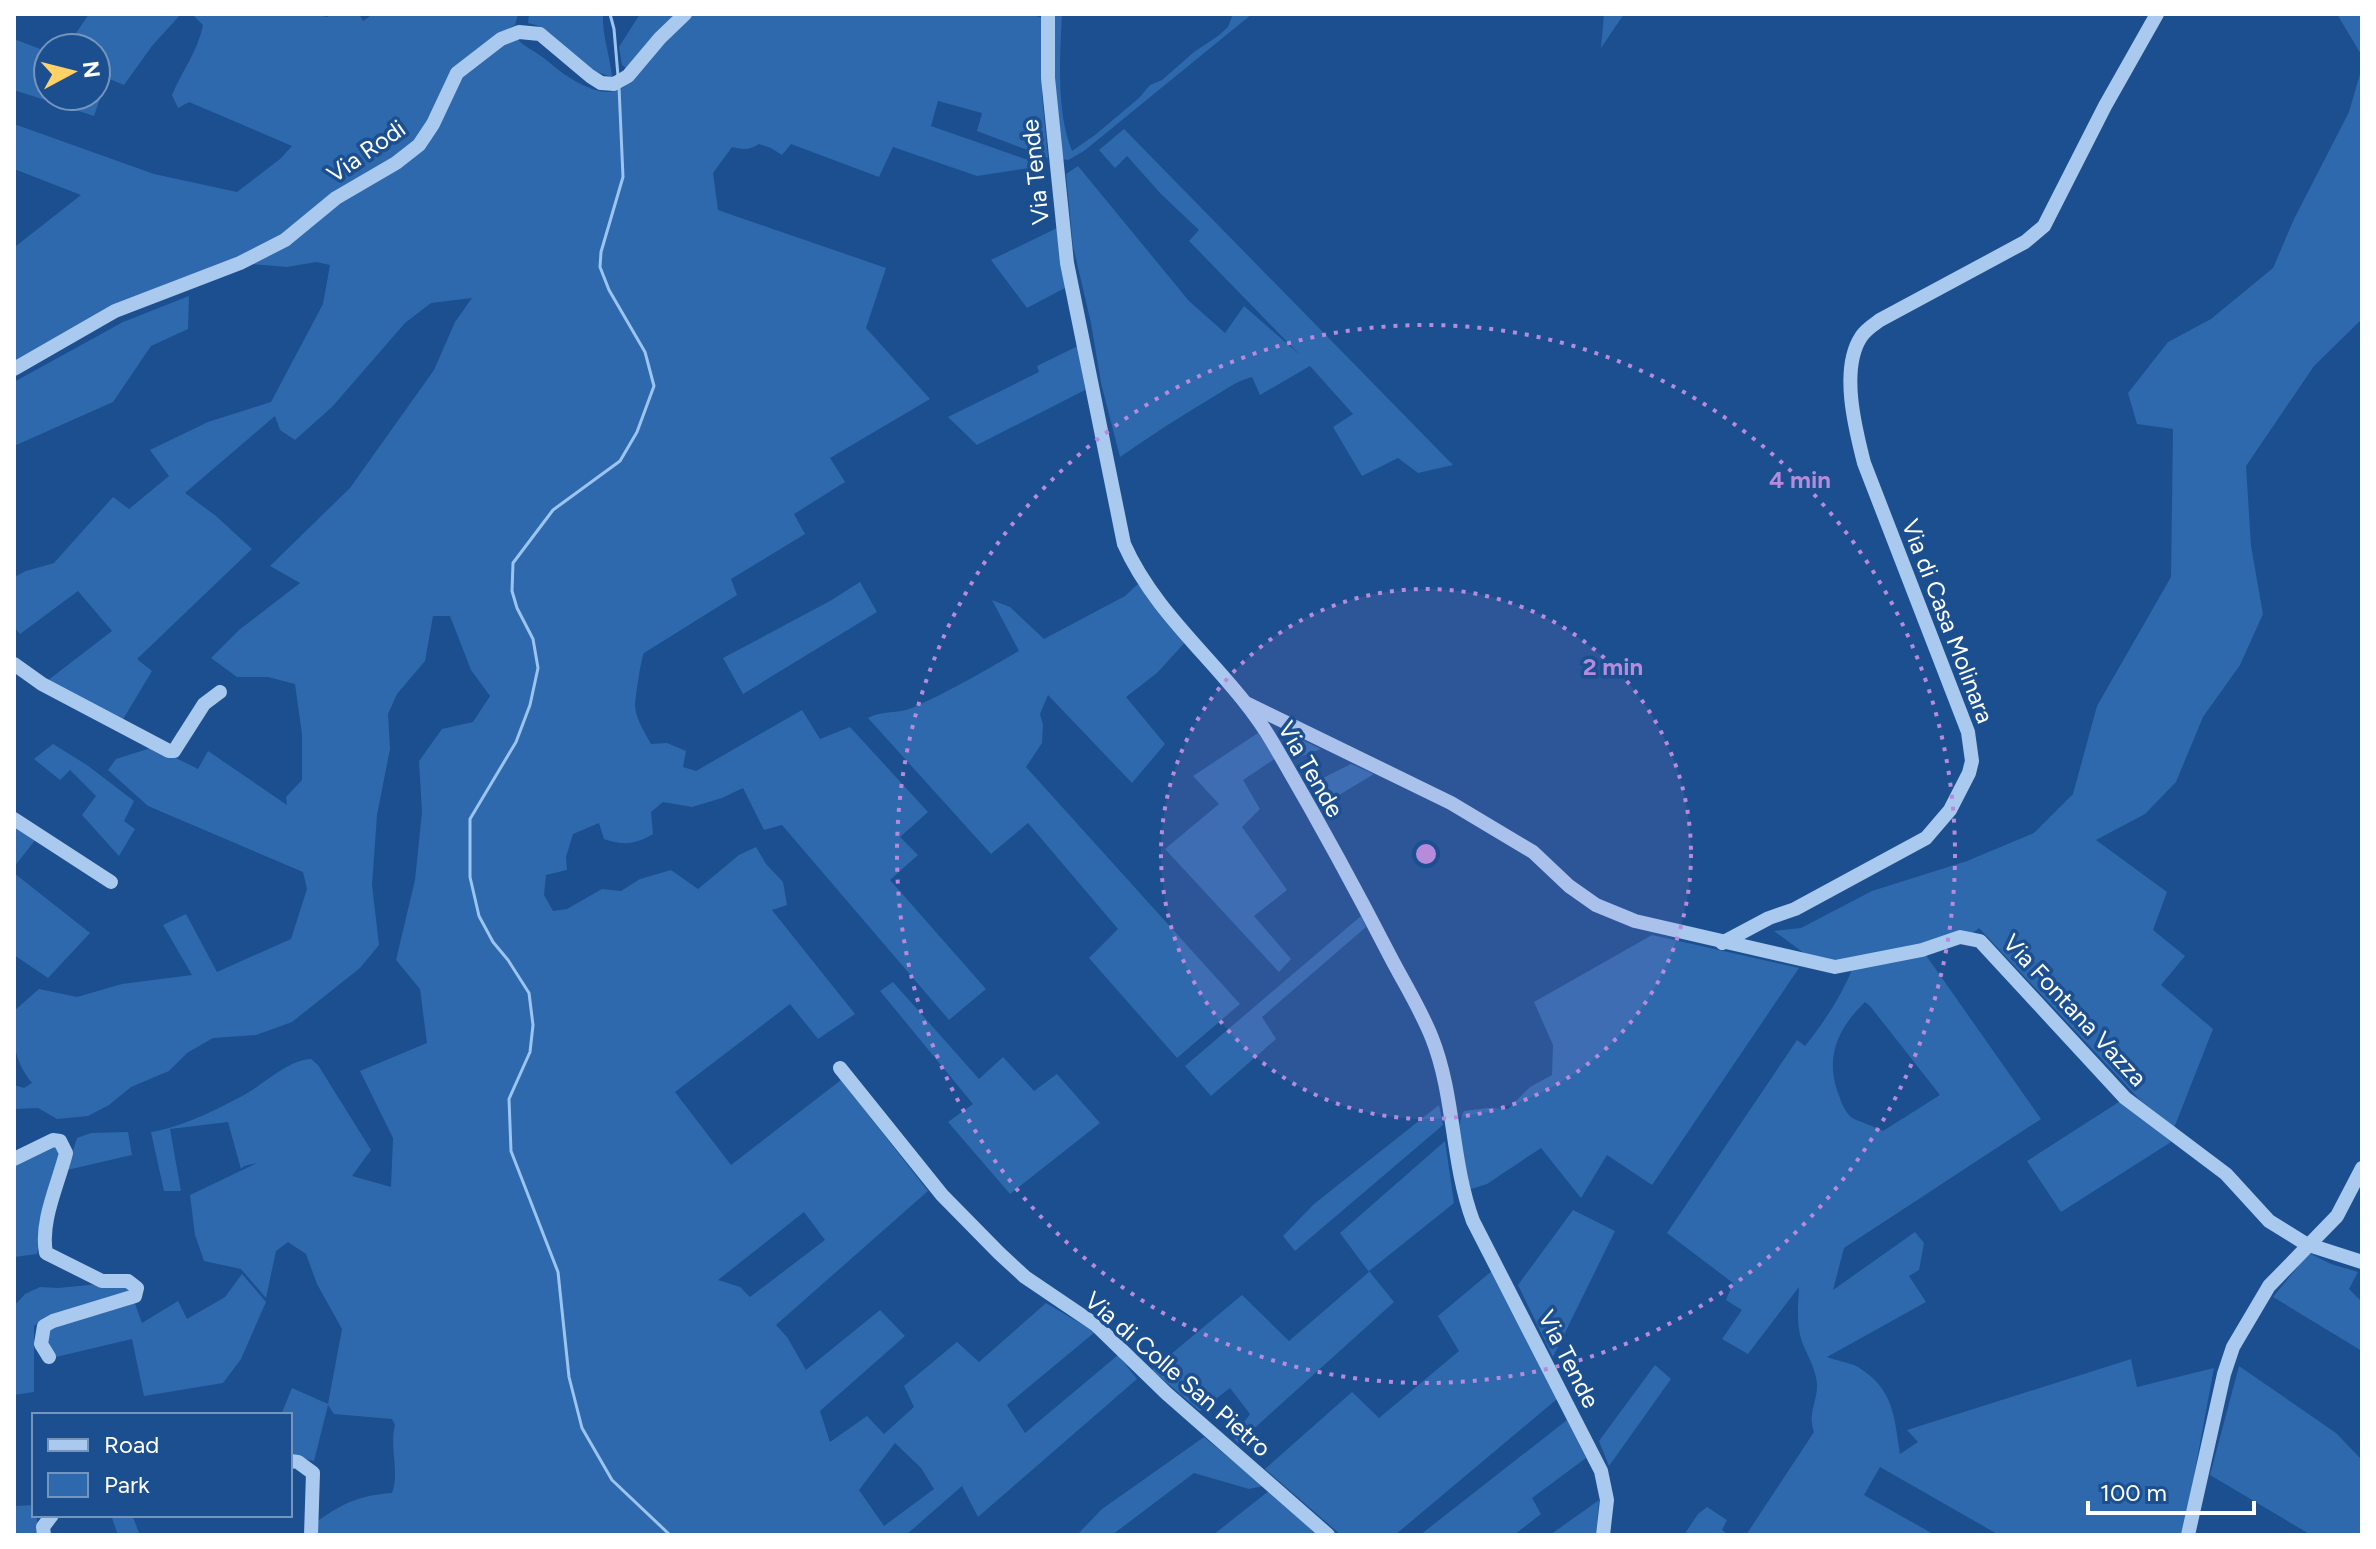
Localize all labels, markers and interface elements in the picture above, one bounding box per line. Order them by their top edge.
north arrow [32,32,112,112]
text: N [77,60,106,80]
street label: Via Rodi [321,114,411,188]
street label: Via Tende [1015,118,1055,226]
text: 4 min [1769,465,1831,494]
street label: Via di Casa Molinara [1896,515,2000,727]
text: 2 min [1583,652,1643,681]
street label: Via Tende [1272,716,1350,822]
centre of rings [1412,840,1440,868]
street label: Via Fontana Vazza [1997,928,2153,1092]
street label: Via di Colle San Pietro [1079,1285,1277,1463]
street label: Via Tende [1532,1305,1606,1413]
legend [32,1413,292,1517]
text: Road [104,1430,159,1459]
scale bar [2088,1465,2254,1515]
text: Park [104,1470,150,1499]
text: 100 m [2100,1478,2167,1507]

